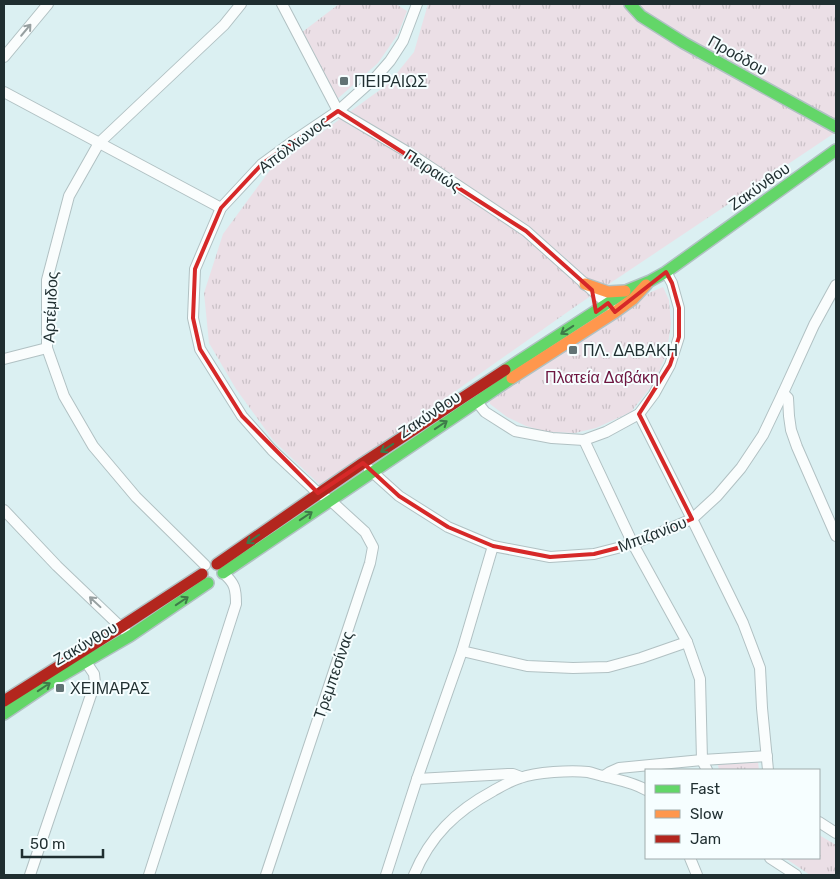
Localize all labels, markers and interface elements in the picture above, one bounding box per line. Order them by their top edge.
one-way arrow [20,24,31,37]
street label: Προόδου [705,31,771,80]
place label: ΠΕΙΡΑΙΩΣ [354,72,427,91]
marker: ΠΕΙΡΑΙΩΣ [338,75,350,87]
street label: Απόλλωνος [254,112,332,177]
street label: Πειραιώς [401,145,465,196]
street label: Ζακύνθου [725,158,794,214]
street label: Αρτέμιδος [39,271,62,343]
one-way arrow [560,325,574,335]
place label: ΠΛ. ΔΑΒΑΚΗ [583,341,678,360]
marker: ΠΛ. ΔΑΒΑΚΗ [567,344,579,356]
park label: Πλατεία Δαβάκη [545,368,659,387]
street label: Ζακύνθου [395,387,464,442]
one-way arrow [434,420,448,430]
one-way arrow [380,442,394,453]
one-way arrow [299,511,313,521]
street label: Μπιζανίου [615,513,689,556]
one-way arrow [246,534,260,544]
one-way arrow [89,596,101,608]
one-way arrow [174,596,188,606]
street label: Ζακύνθου [50,618,120,669]
street label: Τρεμπεσίνας [310,628,357,722]
place label: ΧΕΙΜΑΡΑΣ [70,679,150,698]
one-way arrow [37,682,51,692]
marker: ΧΕΙΜΑΡΑΣ [54,682,66,694]
legend [645,769,820,859]
text: Fast [690,780,720,798]
text: Slow [690,805,723,823]
scale bar [22,826,104,858]
text: Jam [690,830,721,848]
text: 50 m [30,835,65,853]

